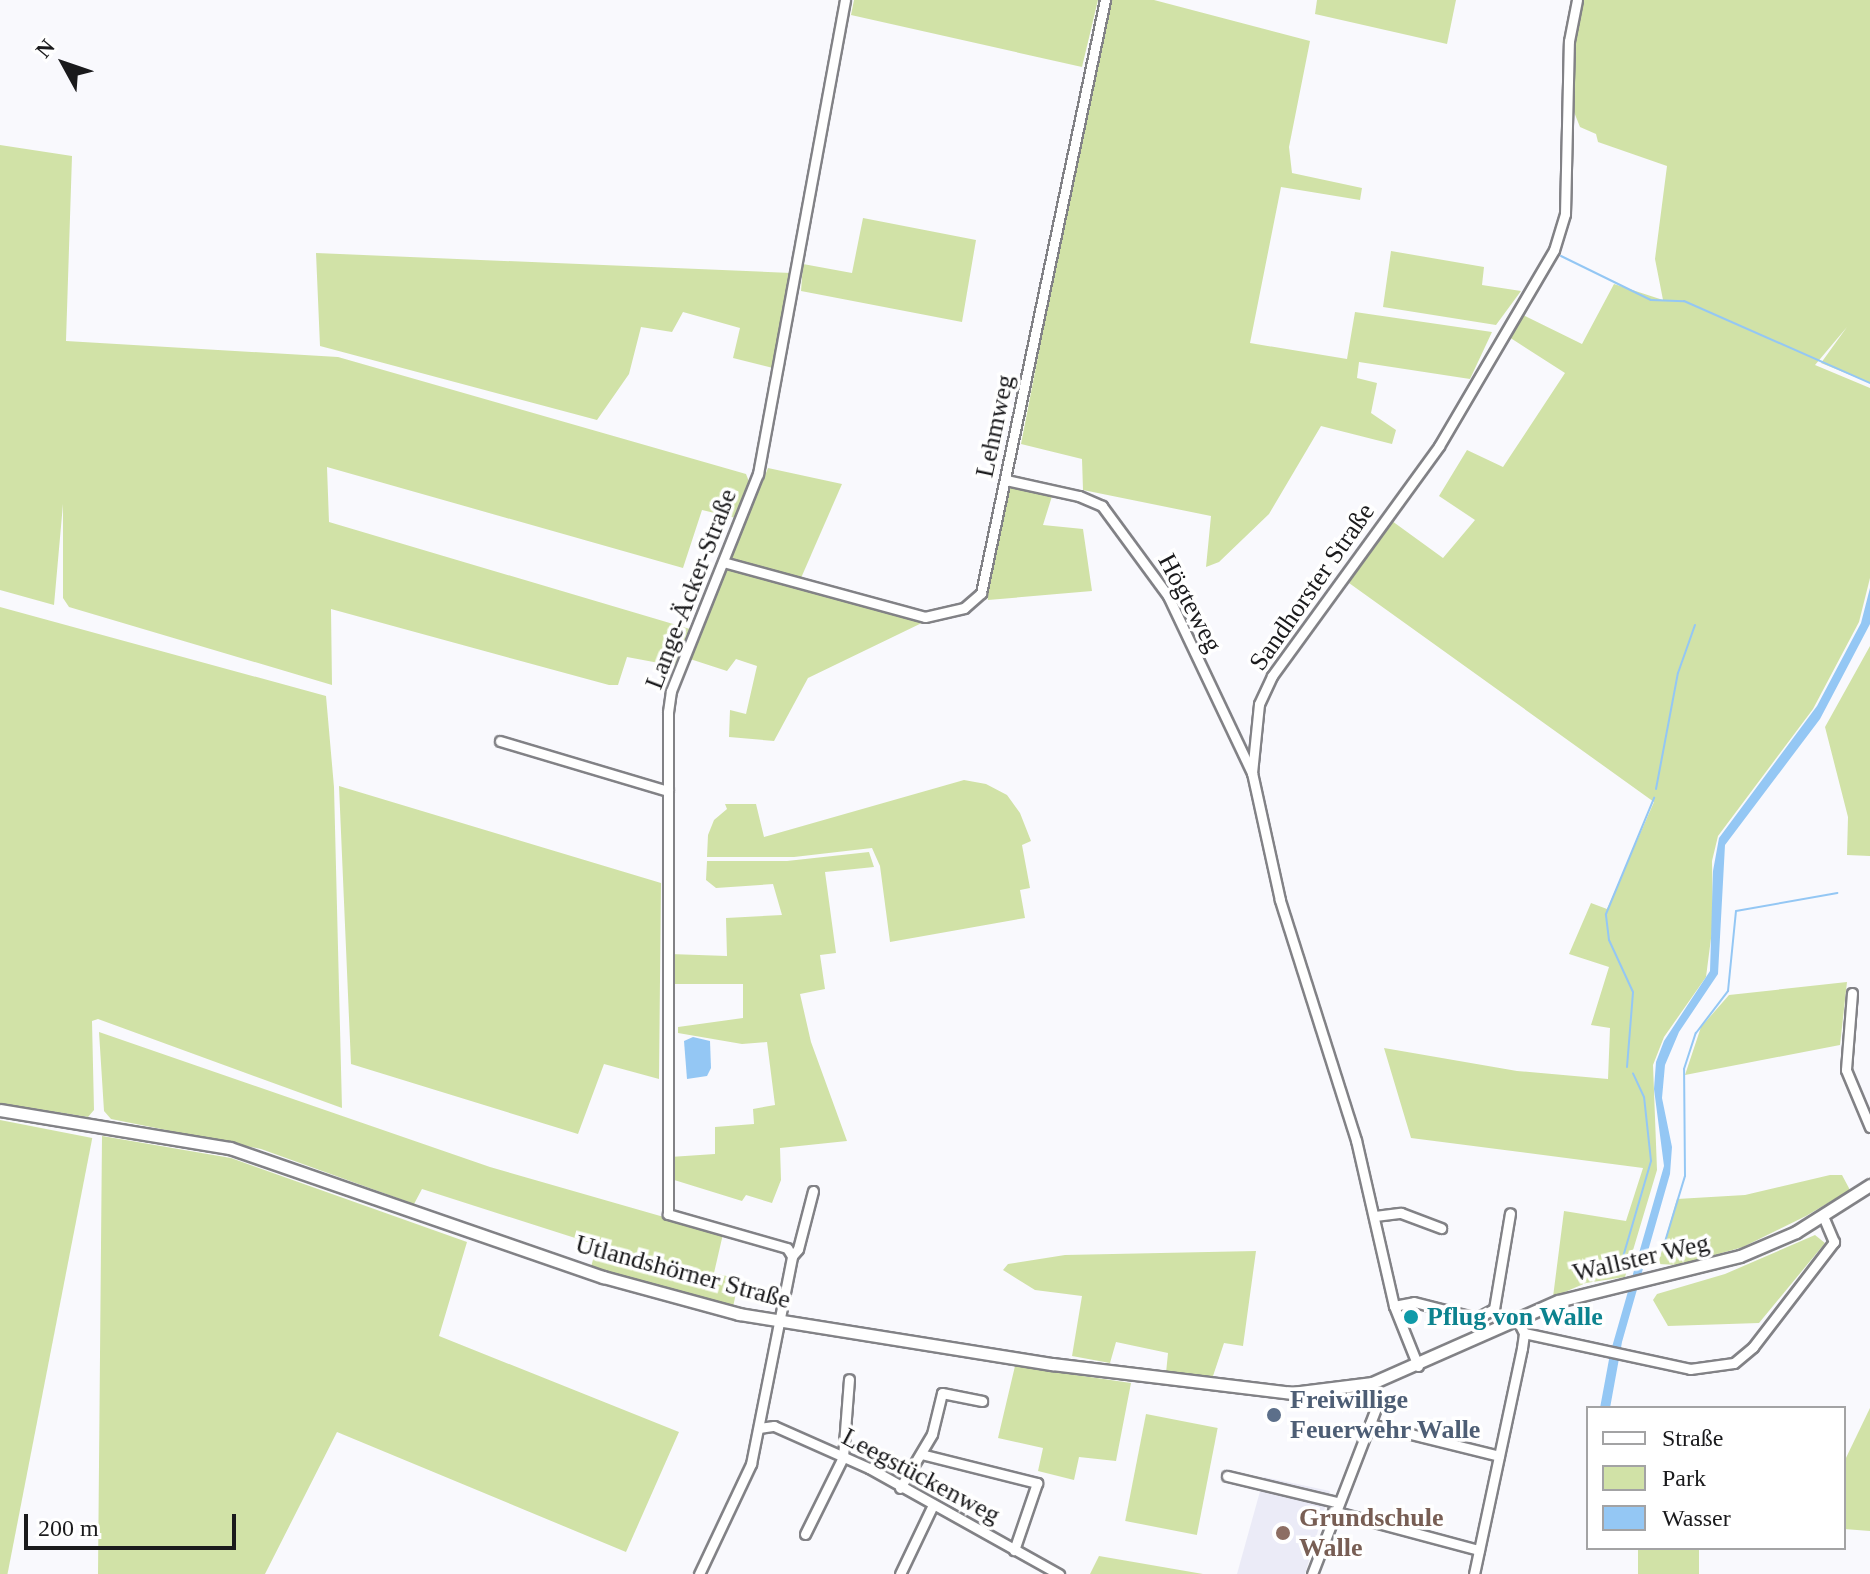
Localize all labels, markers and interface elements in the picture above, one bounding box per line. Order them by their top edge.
north arrow [24,24,104,104]
text: N [31,34,60,62]
street label: Lehmweg [969,372,1021,480]
street label: Lange-Äcker-Straße [639,485,743,693]
street label: Sandhorster Straße [1243,497,1381,677]
street label: Högteweg [1151,549,1229,657]
street label: Wallster Weg [1570,1227,1712,1289]
street label: Utlandshörner Straße [572,1228,794,1316]
place label: Pflug von Walle [1427,1301,1603,1333]
marker: Pflug von Walle [1402,1308,1420,1326]
place label: Freiwillige Feuerwehr Walle [1290,1384,1481,1446]
marker: Freiwillige Feuerwehr Walle [1265,1406,1283,1424]
legend [1586,1406,1846,1550]
street label: Leegstückenweg [837,1421,1005,1531]
text: Straße [1662,1425,1723,1451]
text: Park [1662,1465,1706,1491]
scale bar [28,1498,240,1548]
place label: Grundschule Walle [1299,1502,1443,1564]
text: Wasser [1662,1505,1731,1531]
text: 200 m [38,1515,99,1541]
marker: Grundschule Walle [1274,1524,1292,1542]

